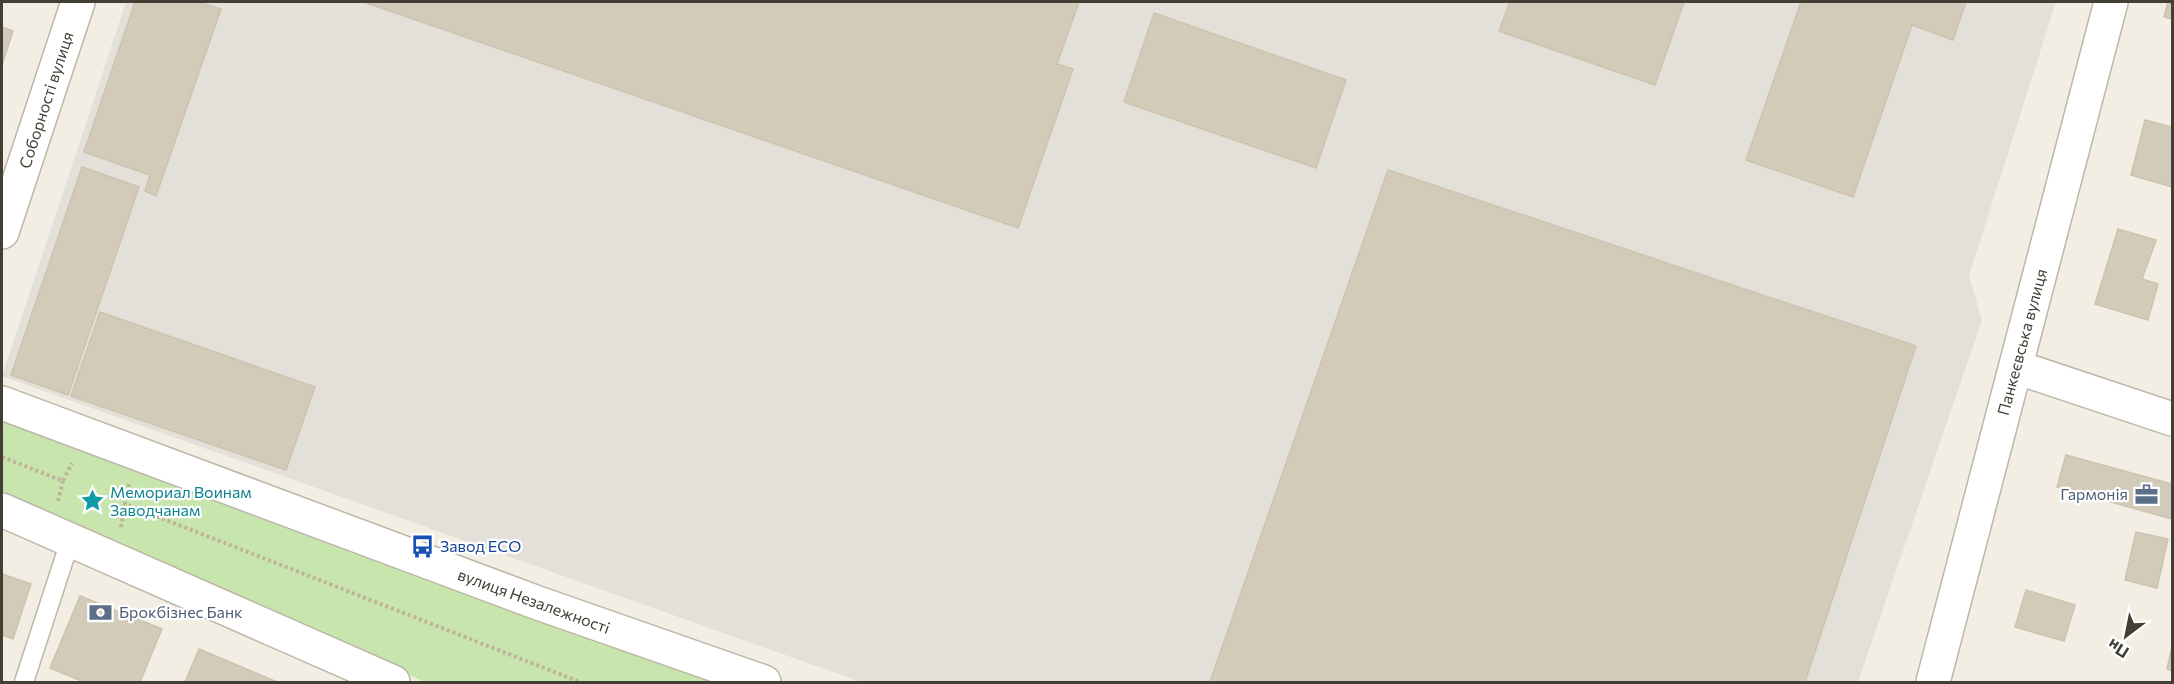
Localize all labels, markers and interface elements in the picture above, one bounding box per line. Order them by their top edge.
street label: Соборності вулиця [14,29,77,171]
street label: Панкеєвська вулиця [1993,267,2050,417]
office icon: Гармонія [2133,481,2159,507]
place label: Мемориал Воинам Заводчанам [110,482,252,519]
place label: Гармонія [2060,484,2128,503]
place icon: Мемориал Воинам Заводчанам [79,488,105,514]
bus stop icon: Завод ЕСО [409,533,435,559]
place label: Завод ЕСО [440,536,521,555]
street label: вулиця Незалежності [456,564,613,637]
bank icon: Брокбізнес Банк [88,599,114,625]
place label: Брокбізнес Банк [119,602,243,621]
north arrow [2096,606,2156,666]
text: Пн [2104,635,2132,663]

